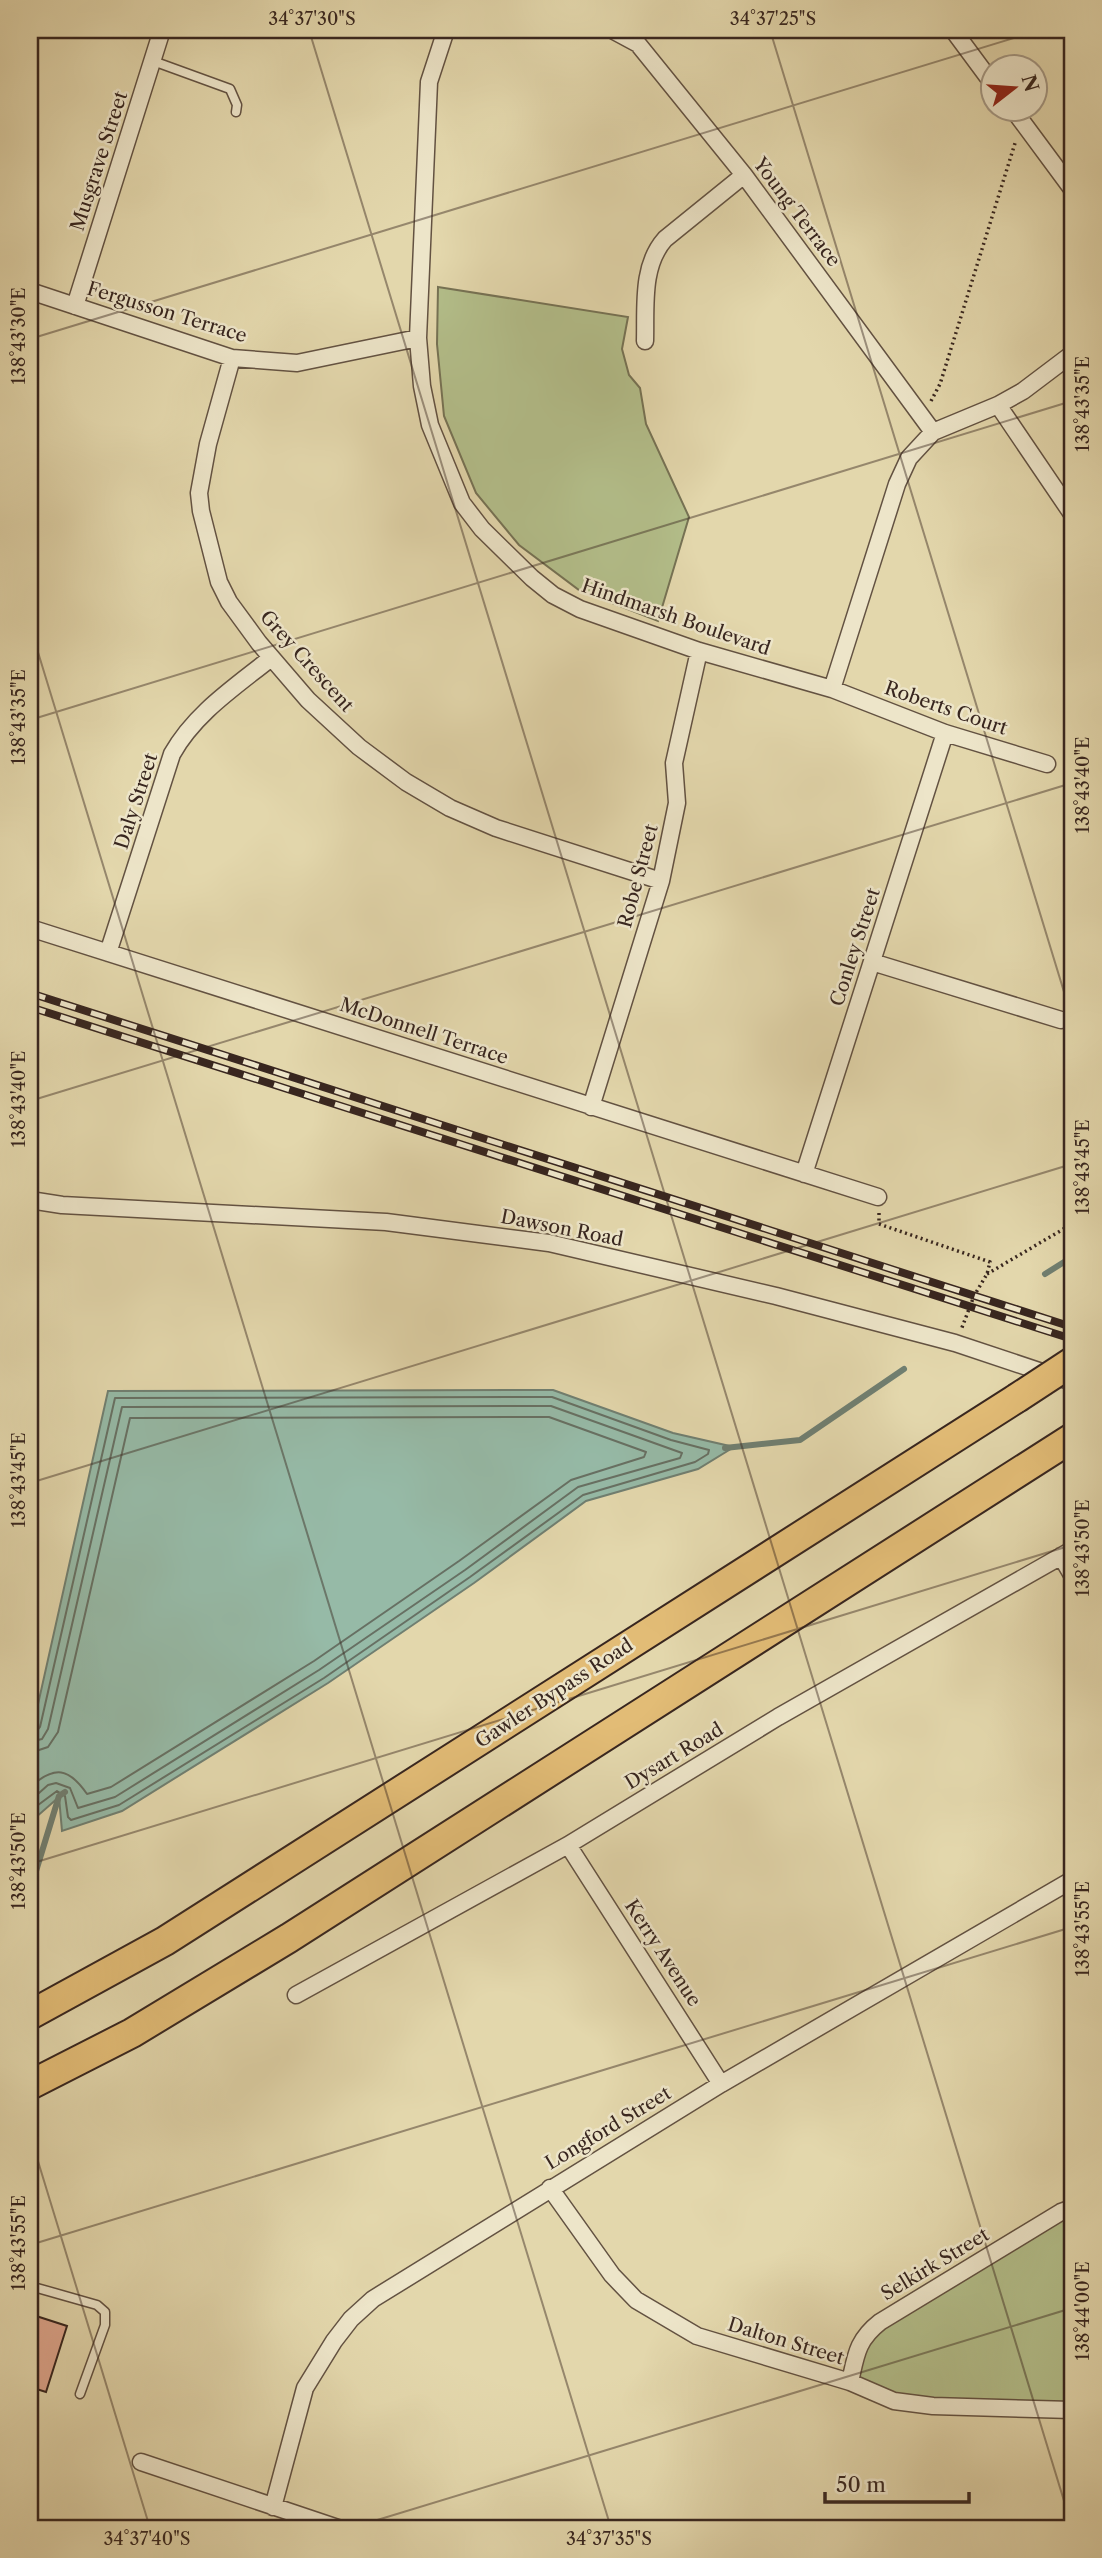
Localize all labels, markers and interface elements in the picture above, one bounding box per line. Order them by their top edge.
text: 34°37'30"S [268,8,356,30]
text: 34°37'25"S [730,8,816,30]
north arrow [979,52,1050,122]
text: N [1016,72,1043,94]
street label: Musgrave Street [66,88,133,234]
street label: Young Terrace [748,152,846,271]
street label: Fergusson Terrace [84,277,250,347]
text: 138°43'30"E [8,287,30,385]
text: 138°43'35"E [1072,356,1094,452]
street label: Hindmarsh Boulevard [579,574,774,660]
street label: Grey Crescent [255,605,359,717]
text: 138°43'35"E [8,669,30,765]
street label: Roberts Court [882,676,1011,740]
text: 138°43'40"E [1072,736,1094,834]
street label: Daly Street [110,750,162,852]
street label: Robe Street [613,821,663,930]
street label: Conley Street [825,885,885,1009]
street label: McDonnell Terrace [337,993,511,1069]
text: 138°43'40"E [8,1050,30,1148]
text: 138°43'45"E [1072,1119,1094,1215]
street label: Dawson Road [499,1205,626,1251]
text: 138°43'45"E [8,1432,30,1528]
text: 138°43'50"E [1072,1499,1094,1597]
street label: Gawler Bypass Road [471,1633,638,1753]
street label: Dysart Road [621,1717,728,1794]
text: 138°43'50"E [8,1812,30,1910]
text: 138°43'55"E [1072,1881,1094,1977]
street label: Kerry Avenue [620,1895,706,2011]
street label: Longford Street [541,2081,675,2175]
text: 138°43'55"E [8,2195,30,2291]
street label: Selkirk Street [877,2223,993,2305]
text: 138°44'00"E [1072,2261,1094,2361]
street label: Dalton Street [725,2312,847,2370]
scale bar [825,2460,969,2504]
text: 50 m [836,2472,886,2497]
text: 34°37'40"S [103,2528,191,2550]
text: 34°37'35"S [566,2528,652,2550]

